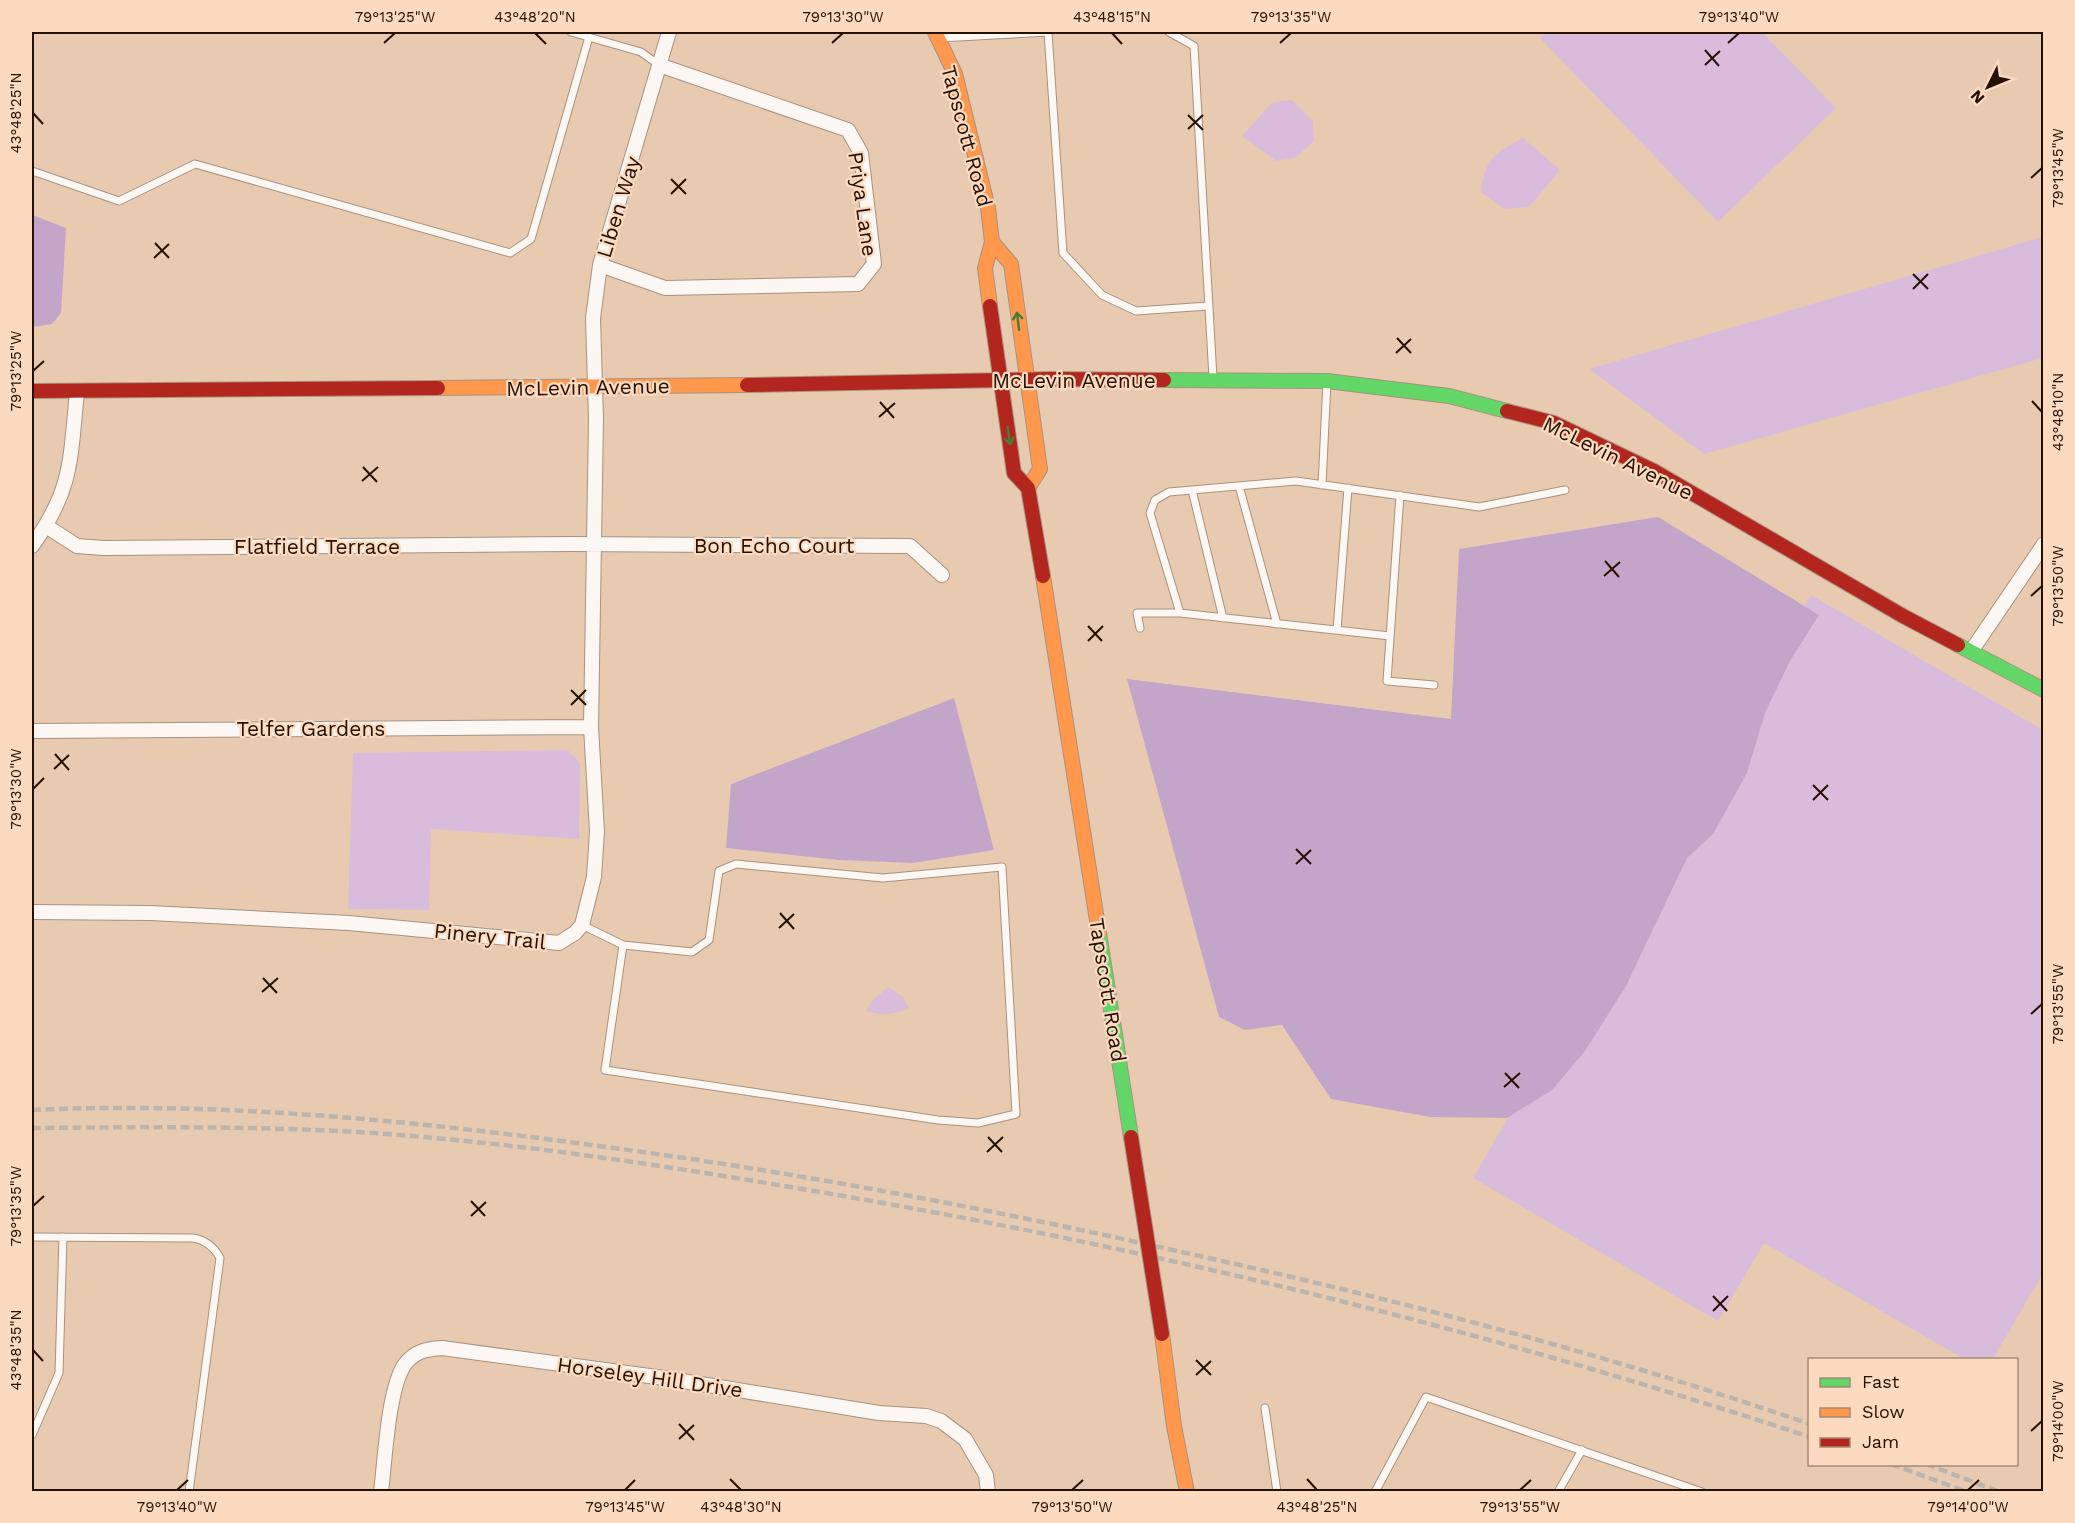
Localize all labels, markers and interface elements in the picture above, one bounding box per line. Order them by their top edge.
text: 79°13'25"W [355,8,435,26]
text: 43°48'20"N [494,8,576,26]
text: 79°13'30"W [802,8,884,26]
text: 43°48'15"N [1073,8,1151,26]
text: 79°13'35"W [1251,8,1331,26]
text: 79°13'40"W [1699,8,1779,26]
north arrow [1958,57,2018,117]
street label: Tapscott Road [936,62,998,210]
text: 43°48'25"N [7,73,25,153]
text: N [1966,86,1988,108]
text: 79°13'45"W [2049,128,2067,208]
street label: Priya Lane [843,150,883,258]
street label: Liben Way [591,153,645,261]
one-way arrow [1012,312,1023,332]
text: 79°13'25"W [7,331,25,411]
street label: McLevin Avenue [992,368,1156,393]
street label: McLevin Avenue [506,373,670,401]
text: 43°48'10"N [2049,373,2067,451]
street label: McLevin Avenue [1539,411,1697,505]
one-way arrow [1003,426,1014,445]
street label: Bon Echo Court [694,533,855,558]
street label: Flatfield Terrace [234,534,400,559]
text: 79°13'50"W [2049,545,2067,627]
street label: Telfer Gardens [237,716,385,741]
text: 79°13'30"W [7,748,25,830]
street label: Tapscott Road [1084,916,1132,1064]
street label: Pinery Trail [433,918,548,954]
text: 79°13'55"W [2049,964,2067,1044]
text: 79°13'35"W [7,1166,25,1246]
text: 43°48'35"N [7,1310,25,1390]
street label: Horseley Hill Drive [556,1352,744,1402]
legend [1808,1358,2018,1466]
text: Fast [1862,1371,1900,1392]
text: 79°14'00"W [2049,1380,2067,1462]
text: Slow [1862,1401,1905,1422]
text: Jam [1862,1431,1899,1452]
text: 79°13'40"W [137,1498,217,1516]
text: 79°13'45"W [585,1498,665,1516]
text: 43°48'30"N [700,1498,782,1516]
text: 79°13'50"W [1031,1498,1113,1516]
text: 43°48'25"N [1277,1498,1357,1516]
text: 79°13'55"W [1480,1498,1560,1516]
text: 79°14'00"W [1927,1498,2009,1516]

